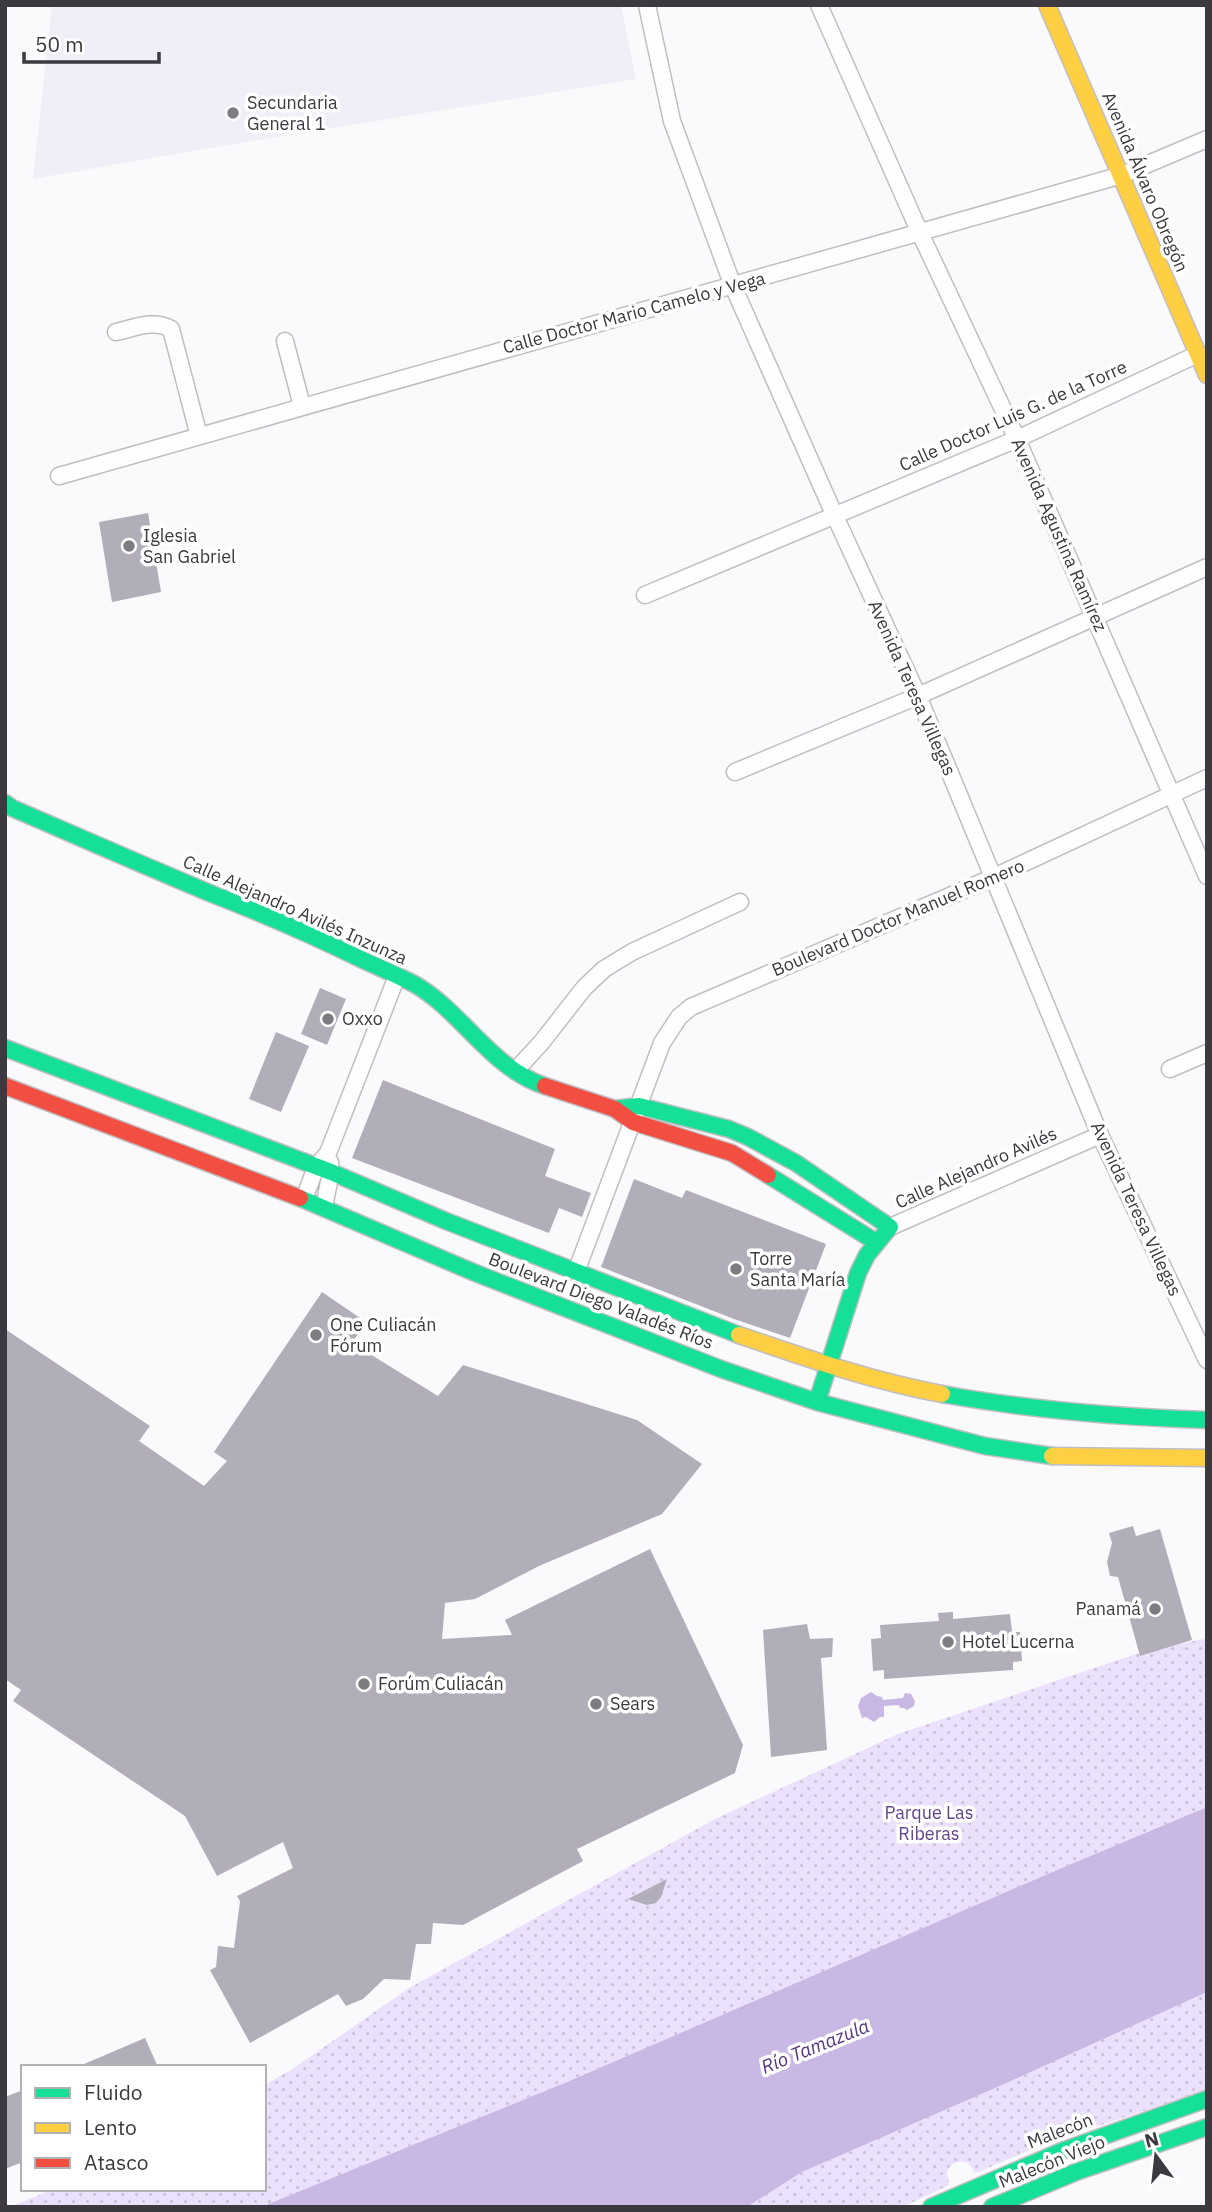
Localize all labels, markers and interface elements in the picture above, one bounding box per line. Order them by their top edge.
scale bar [24,21,159,65]
text: 50 m [35,30,84,58]
street label: Avenida Álvaro Obregón [1097,88,1194,275]
place label: Secundaria General 1 [247,91,338,135]
marker: Secundaria General 1 [225,105,241,121]
street label: Calle Doctor Mario Camelo y Vega [500,266,768,359]
street label: Calle Doctor Luis G. de la Torre [895,355,1130,476]
street label: Avenida Agustina Ramírez [1006,434,1113,635]
place label: Iglesia San Gabriel [143,524,236,568]
marker: Iglesia San Gabriel [121,538,137,554]
street label: Avenida Teresa Villegas [863,596,962,779]
street label: Calle Alejandro Avilés Inzunza [179,850,411,970]
street label: Boulevard Doctor Manuel Romero [768,854,1027,981]
place label: Oxxo [342,1007,383,1030]
marker: Oxxo [320,1011,336,1027]
street label: Avenida Teresa Villegas [1086,1118,1187,1300]
street label: Calle Alejandro Avilés [891,1122,1060,1214]
street label: Boulevard Diego Valadés Ríos [485,1247,717,1354]
place label: Torre Santa María [750,1247,846,1291]
marker: Torre Santa María [728,1261,744,1277]
place label: One Culiacán Fórum [330,1313,436,1357]
marker: One Culiacán Fórum [308,1327,324,1343]
place label: Panamá [1075,1597,1141,1620]
marker: Panamá [1147,1601,1163,1617]
place label: Hotel Lucerna [962,1630,1075,1653]
marker: Hotel Lucerna [940,1634,956,1650]
place label: Forúm Culiacán [378,1672,504,1695]
marker: Forúm Culiacán [356,1676,372,1692]
place label: Sears [610,1692,655,1715]
marker: Sears [588,1696,604,1712]
park label: Parque Las Riberas [884,1801,974,1845]
water label: Río Tamazula [757,2013,873,2079]
legend [21,2065,266,2191]
text: Fluido [84,2078,143,2106]
street label: Malecón [1024,2108,1096,2154]
text: Lento [84,2113,137,2141]
north arrow [1121,2121,1191,2191]
text: N [1142,2126,1161,2153]
street label: Malecón Viejo [995,2130,1108,2193]
text: Atasco [84,2148,148,2176]

